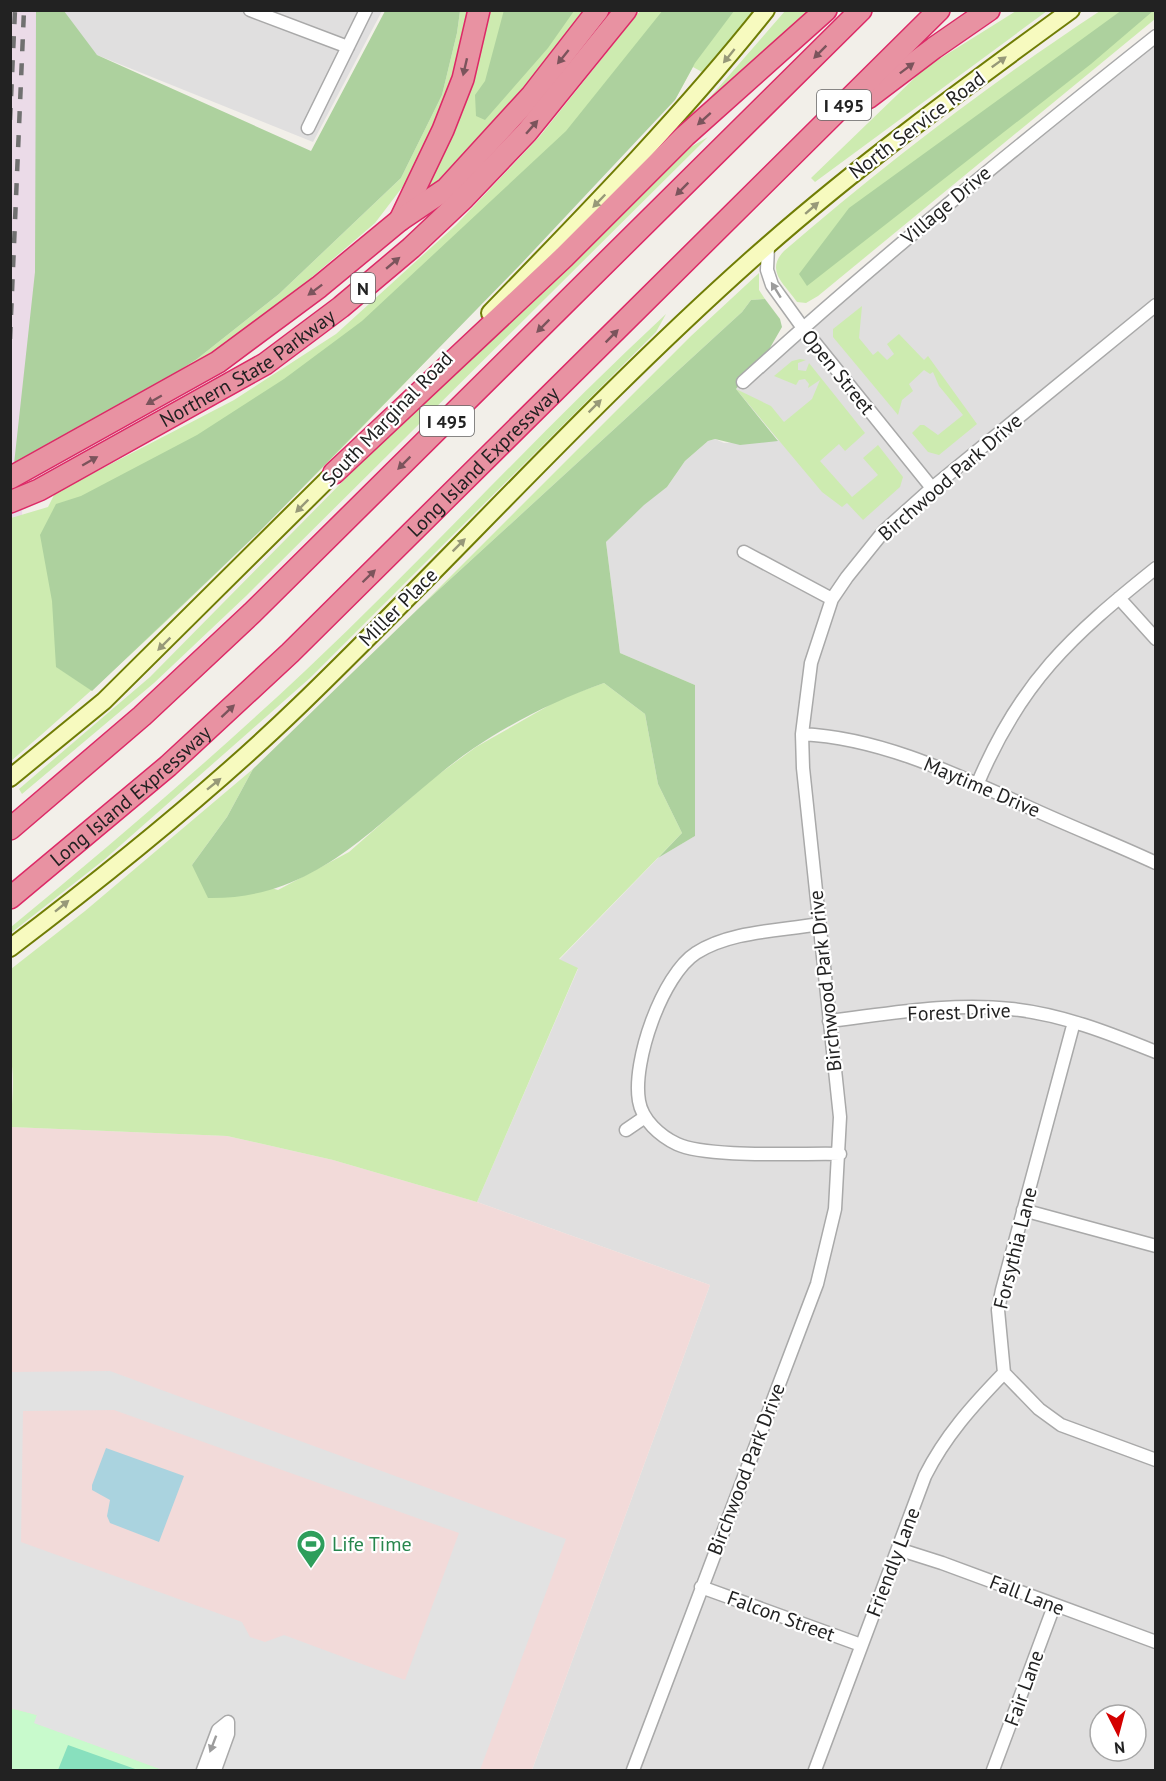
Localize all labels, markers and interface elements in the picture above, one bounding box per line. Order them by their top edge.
one-way arrow [813,44,827,58]
one-way arrow [723,48,736,64]
one-way arrow [556,49,569,65]
one-way arrow [992,57,1007,69]
one-way arrow [460,58,470,77]
one-way arrow [898,62,914,74]
street label: North Service Road [844,65,990,185]
road number: I 495 [817,90,871,120]
one-way arrow [697,112,712,125]
one-way arrow [525,119,539,134]
street label: Village Drive [895,160,996,251]
one-way arrow [675,182,689,196]
one-way arrow [592,194,606,209]
one-way arrow [804,202,819,215]
one-way arrow [385,257,400,270]
road number: N [351,273,375,303]
one-way arrow [771,282,782,298]
one-way arrow [307,284,323,297]
street label: Northern State Parkway [155,303,341,433]
one-way arrow [536,319,550,333]
street label: Open Street [796,324,880,420]
one-way arrow [605,329,619,343]
street label: South Marginal Road [316,346,458,492]
street label: Long Island Expressway [402,380,565,543]
one-way arrow [146,394,162,405]
one-way arrow [588,400,602,414]
road number: I 495 [420,406,474,436]
street label: Birchwood Park Drive [873,407,1027,547]
one-way arrow [82,456,99,466]
one-way arrow [398,456,412,470]
one-way arrow [295,499,309,513]
one-way arrow [451,539,465,553]
street label: Miller Place [353,562,443,652]
one-way arrow [361,569,375,583]
one-way arrow [157,637,171,651]
one-way arrow [220,704,234,718]
street label: Long Island Expressway [45,719,217,872]
street label: Maytime Drive [920,751,1044,823]
one-way arrow [206,778,221,790]
street label: Birchwood Park Drive [803,889,847,1073]
one-way arrow [54,900,70,913]
street label: Forest Drive [907,997,1011,1027]
street label: Forsythia Lane [987,1184,1043,1312]
street label: Birchwood Park Drive [701,1379,791,1559]
street label: Friendly Lane [860,1504,926,1620]
sports icon: Life Time [295,1528,327,1570]
place label: Life Time [332,1531,412,1557]
street label: Fall Lane [986,1569,1068,1621]
street label: Falcon Street [724,1585,839,1648]
street label: Fair Lane [998,1647,1050,1729]
north arrow [1088,1703,1148,1763]
one-way arrow [207,1736,217,1754]
text: N [1113,1737,1126,1758]

